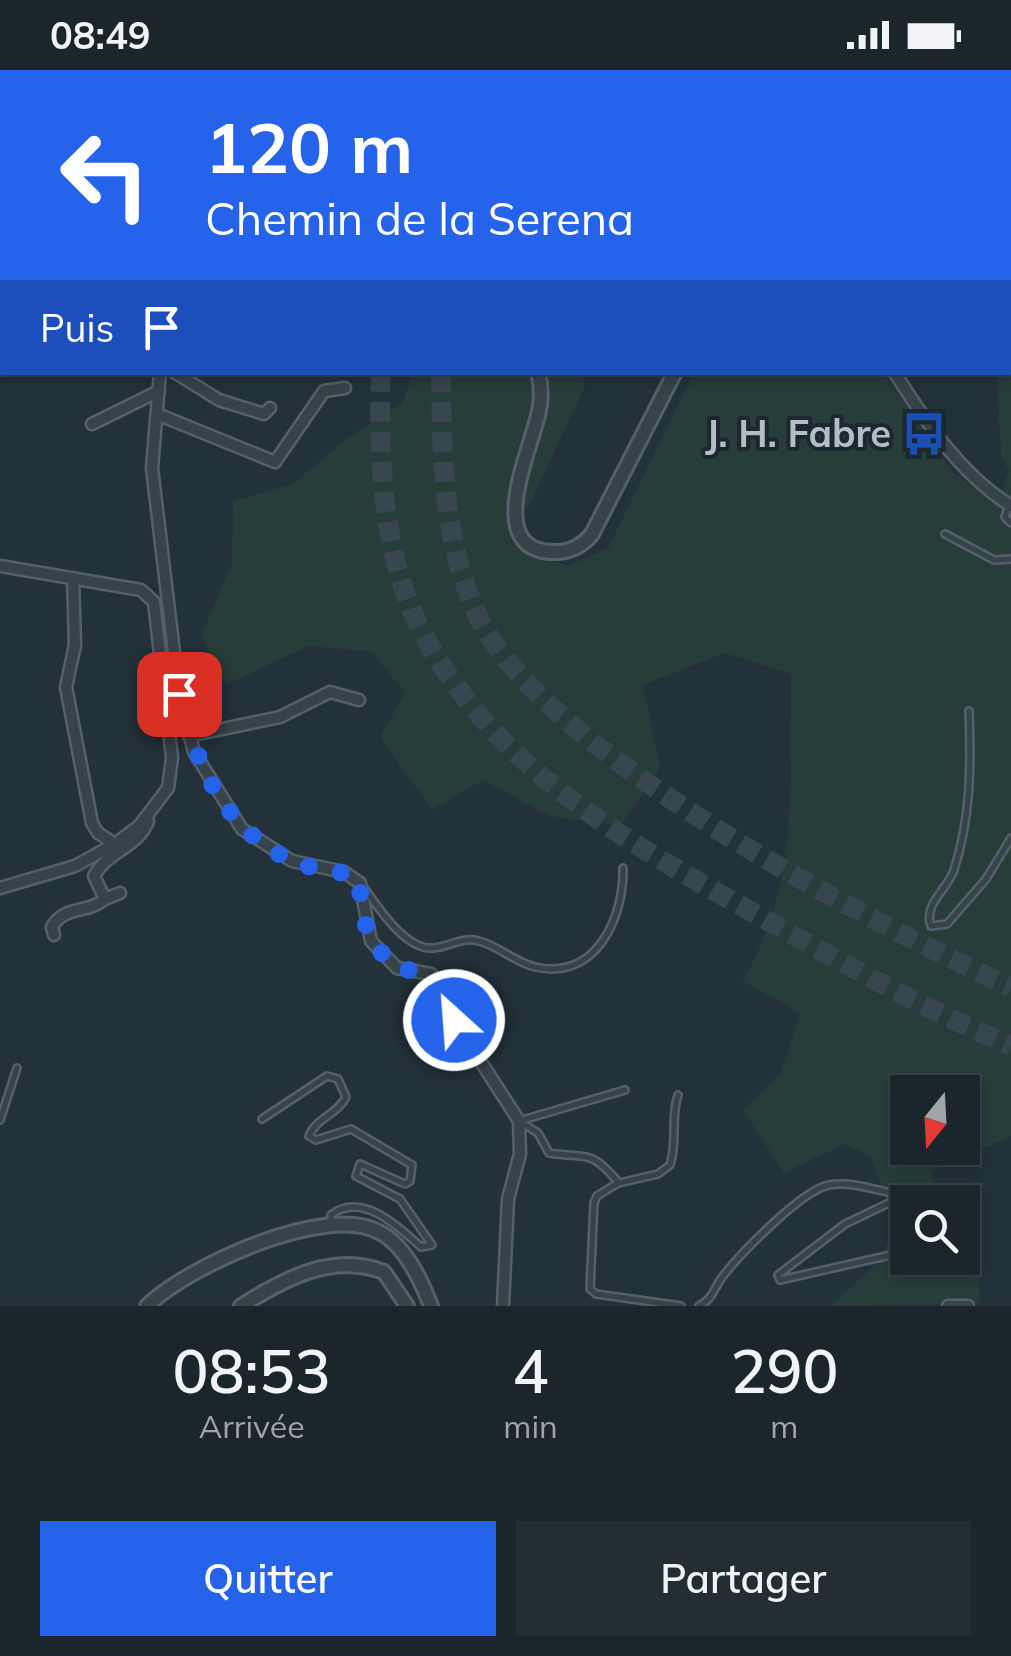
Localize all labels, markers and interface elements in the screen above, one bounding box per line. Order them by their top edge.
text: 08:49 [50,11,151,59]
text: 120 m [205,103,413,191]
icon: left [40,110,170,240]
text: Chemin de la Serena [205,190,634,246]
icon: arrive [134,300,189,355]
text: Puis [40,304,114,352]
place label: J. H. Fabre [705,409,891,457]
bus stop icon: J. H. Fabre [900,410,948,458]
pin [137,652,222,737]
icon: arrive [152,667,207,722]
position arrow [402,968,506,1072]
north arrow [890,1075,980,1165]
map controls [890,1075,980,1275]
button: search [890,1185,980,1275]
text: 08:53 [173,1333,331,1408]
text: 4 [513,1333,549,1408]
text: 290 [730,1333,838,1408]
text: Arrivée [199,1406,305,1446]
text: min [503,1406,558,1446]
text: m [770,1406,798,1446]
button: Quitter [40,1521,496,1636]
button: Partager [516,1521,971,1636]

